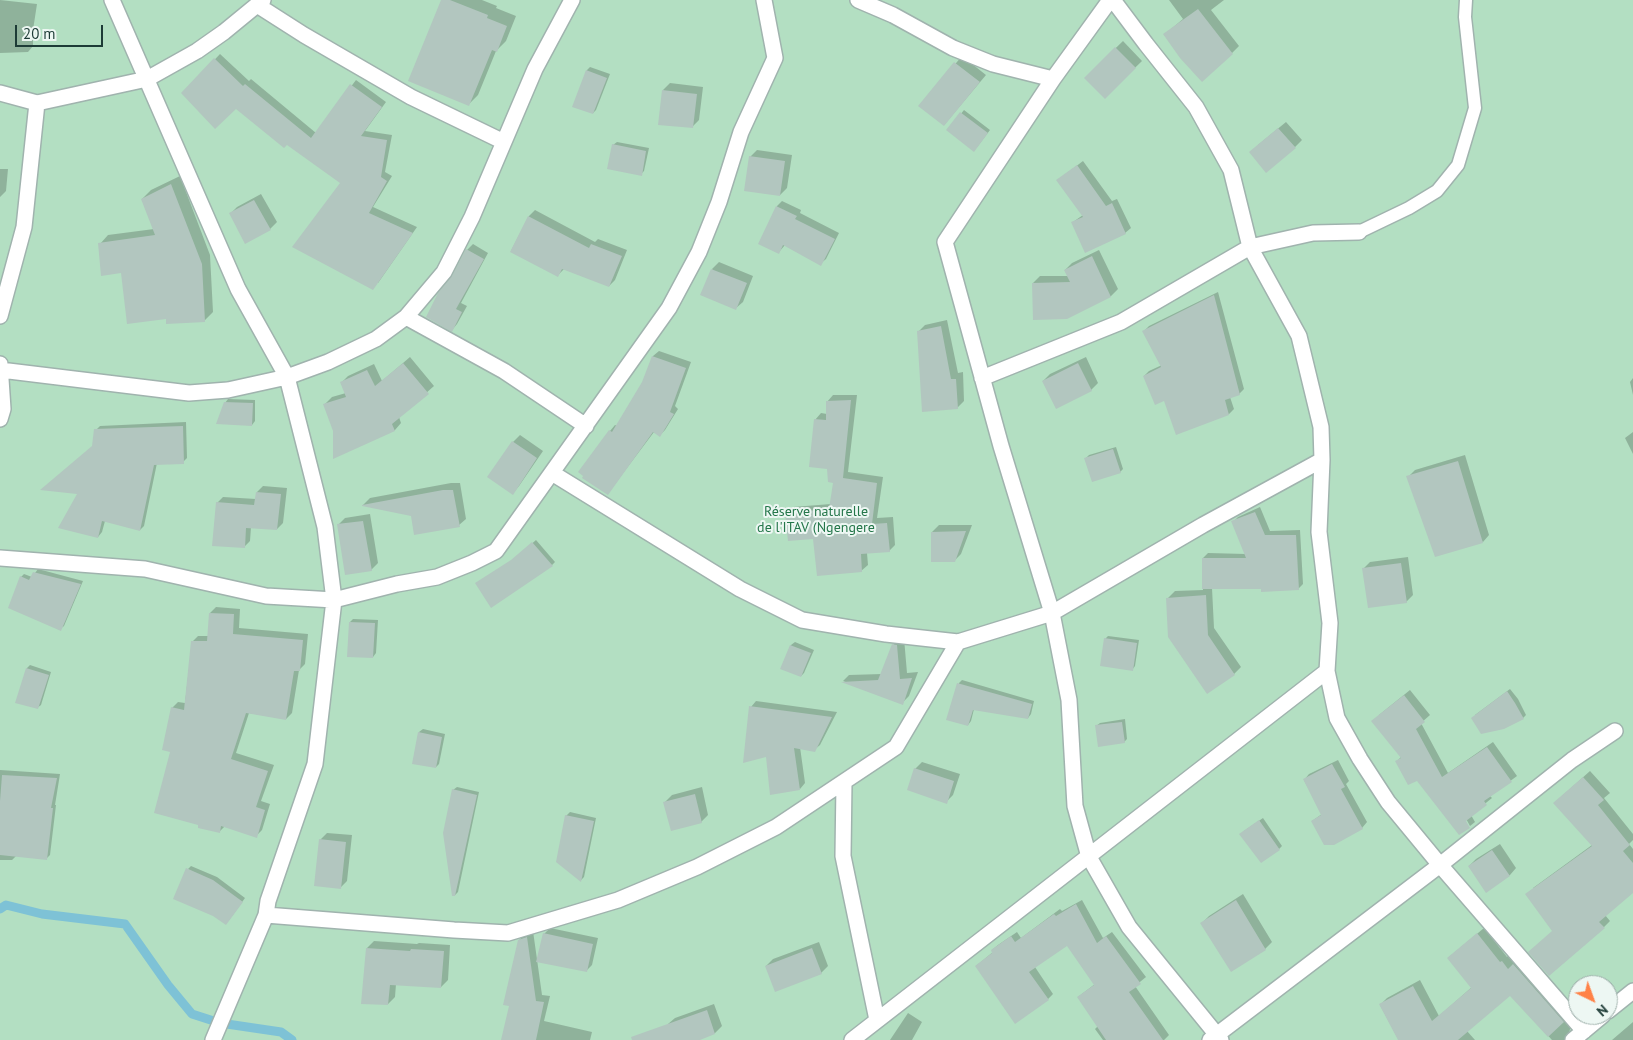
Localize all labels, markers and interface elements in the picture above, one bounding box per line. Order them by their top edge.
scale bar [18,15,105,47]
text: 20 m [23,24,56,43]
park label: Réserve naturelle de l'ITAV (Ngengere [757,504,875,536]
north arrow [1568,975,1618,1025]
text: N [1593,1001,1612,1020]

